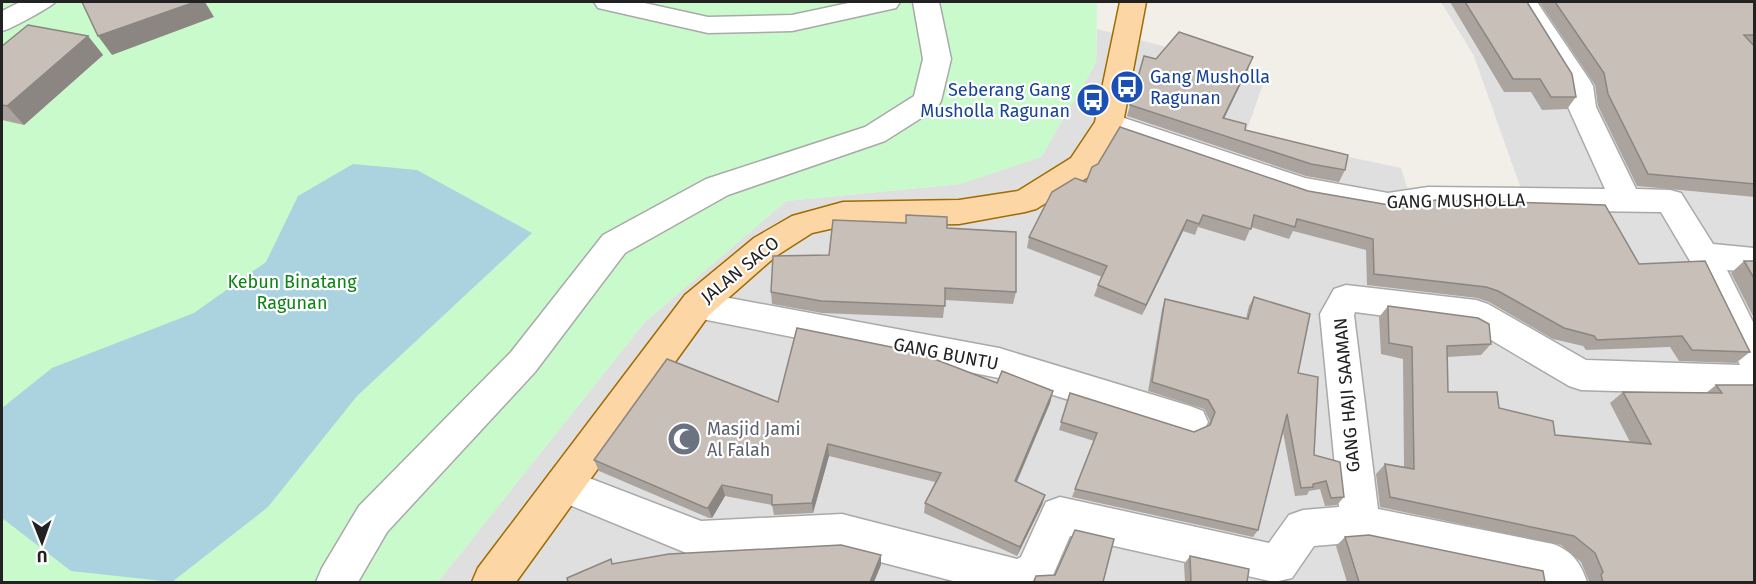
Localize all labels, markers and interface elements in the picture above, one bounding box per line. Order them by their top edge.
place label: Gang Musholla Ragunan [1150,66,1270,109]
bus stop icon: Gang Musholla Ragunan [1109,69,1145,105]
place label: Seberang Gang Musholla Ragunan [920,79,1071,122]
bus stop icon: Seberang Gang Musholla Ragunan [1075,82,1111,118]
street label: GANG MUSHOLLA [1386,189,1526,213]
street label: JALAN SACO [696,232,784,308]
park label: Kebun Binatang Ragunan [227,271,357,314]
street label: GANG HAJI SAAMAN [1329,317,1365,473]
street label: GANG BUNTU [892,333,1000,375]
place label: Masjid Jami Al Falah [707,418,800,461]
mosque icon: Masjid Jami Al Falah [666,421,702,457]
north arrow [12,512,72,572]
text: U [37,547,48,566]

